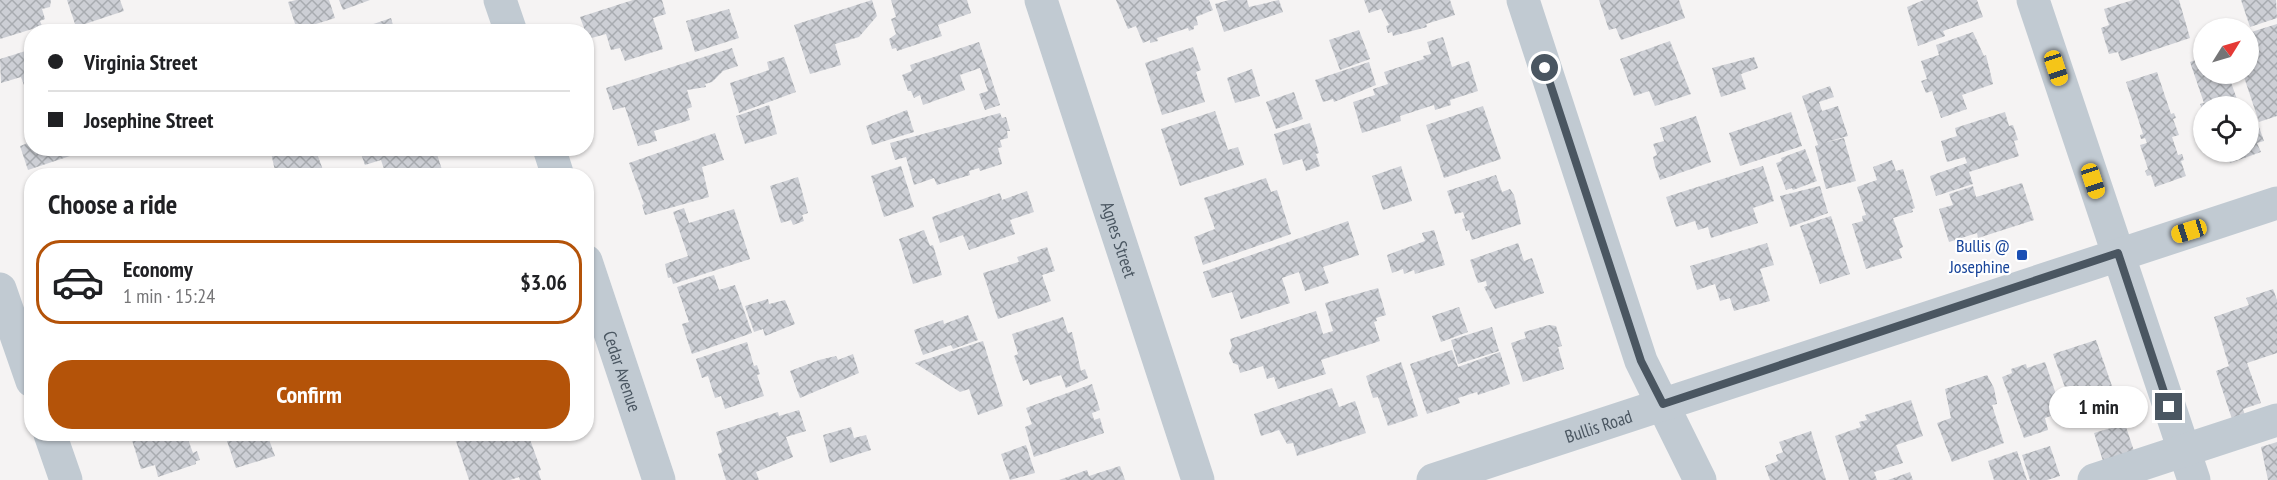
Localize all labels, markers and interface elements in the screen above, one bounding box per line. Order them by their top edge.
north arrow [2193,18,2259,84]
map controls [2193,18,2259,162]
text: Virginia Street [84,48,197,76]
car [2042,48,2070,88]
route start [1531,54,1558,81]
button: locate [2193,96,2259,162]
text: Josephine Street [84,106,213,134]
car [2079,161,2107,201]
text: Choose a ride [48,187,177,221]
street label: Agnes Street [1096,199,1143,281]
car [2169,217,2209,245]
place label: Bullis @ Josephine [1948,234,2010,278]
marker: Bullis @ Josephine [2015,248,2029,262]
icon: car [51,255,105,309]
text: Economy [123,255,193,283]
text: $3.06 [520,268,567,296]
text: 1 min · 15:24 [123,283,215,309]
street label: Cedar Avenue [598,328,647,415]
button: Confirm [48,360,570,429]
callout: 1 min [2049,386,2148,428]
route end [2155,393,2182,420]
text: 1 min [2078,394,2119,420]
street label: Bullis Road [1562,404,1635,447]

